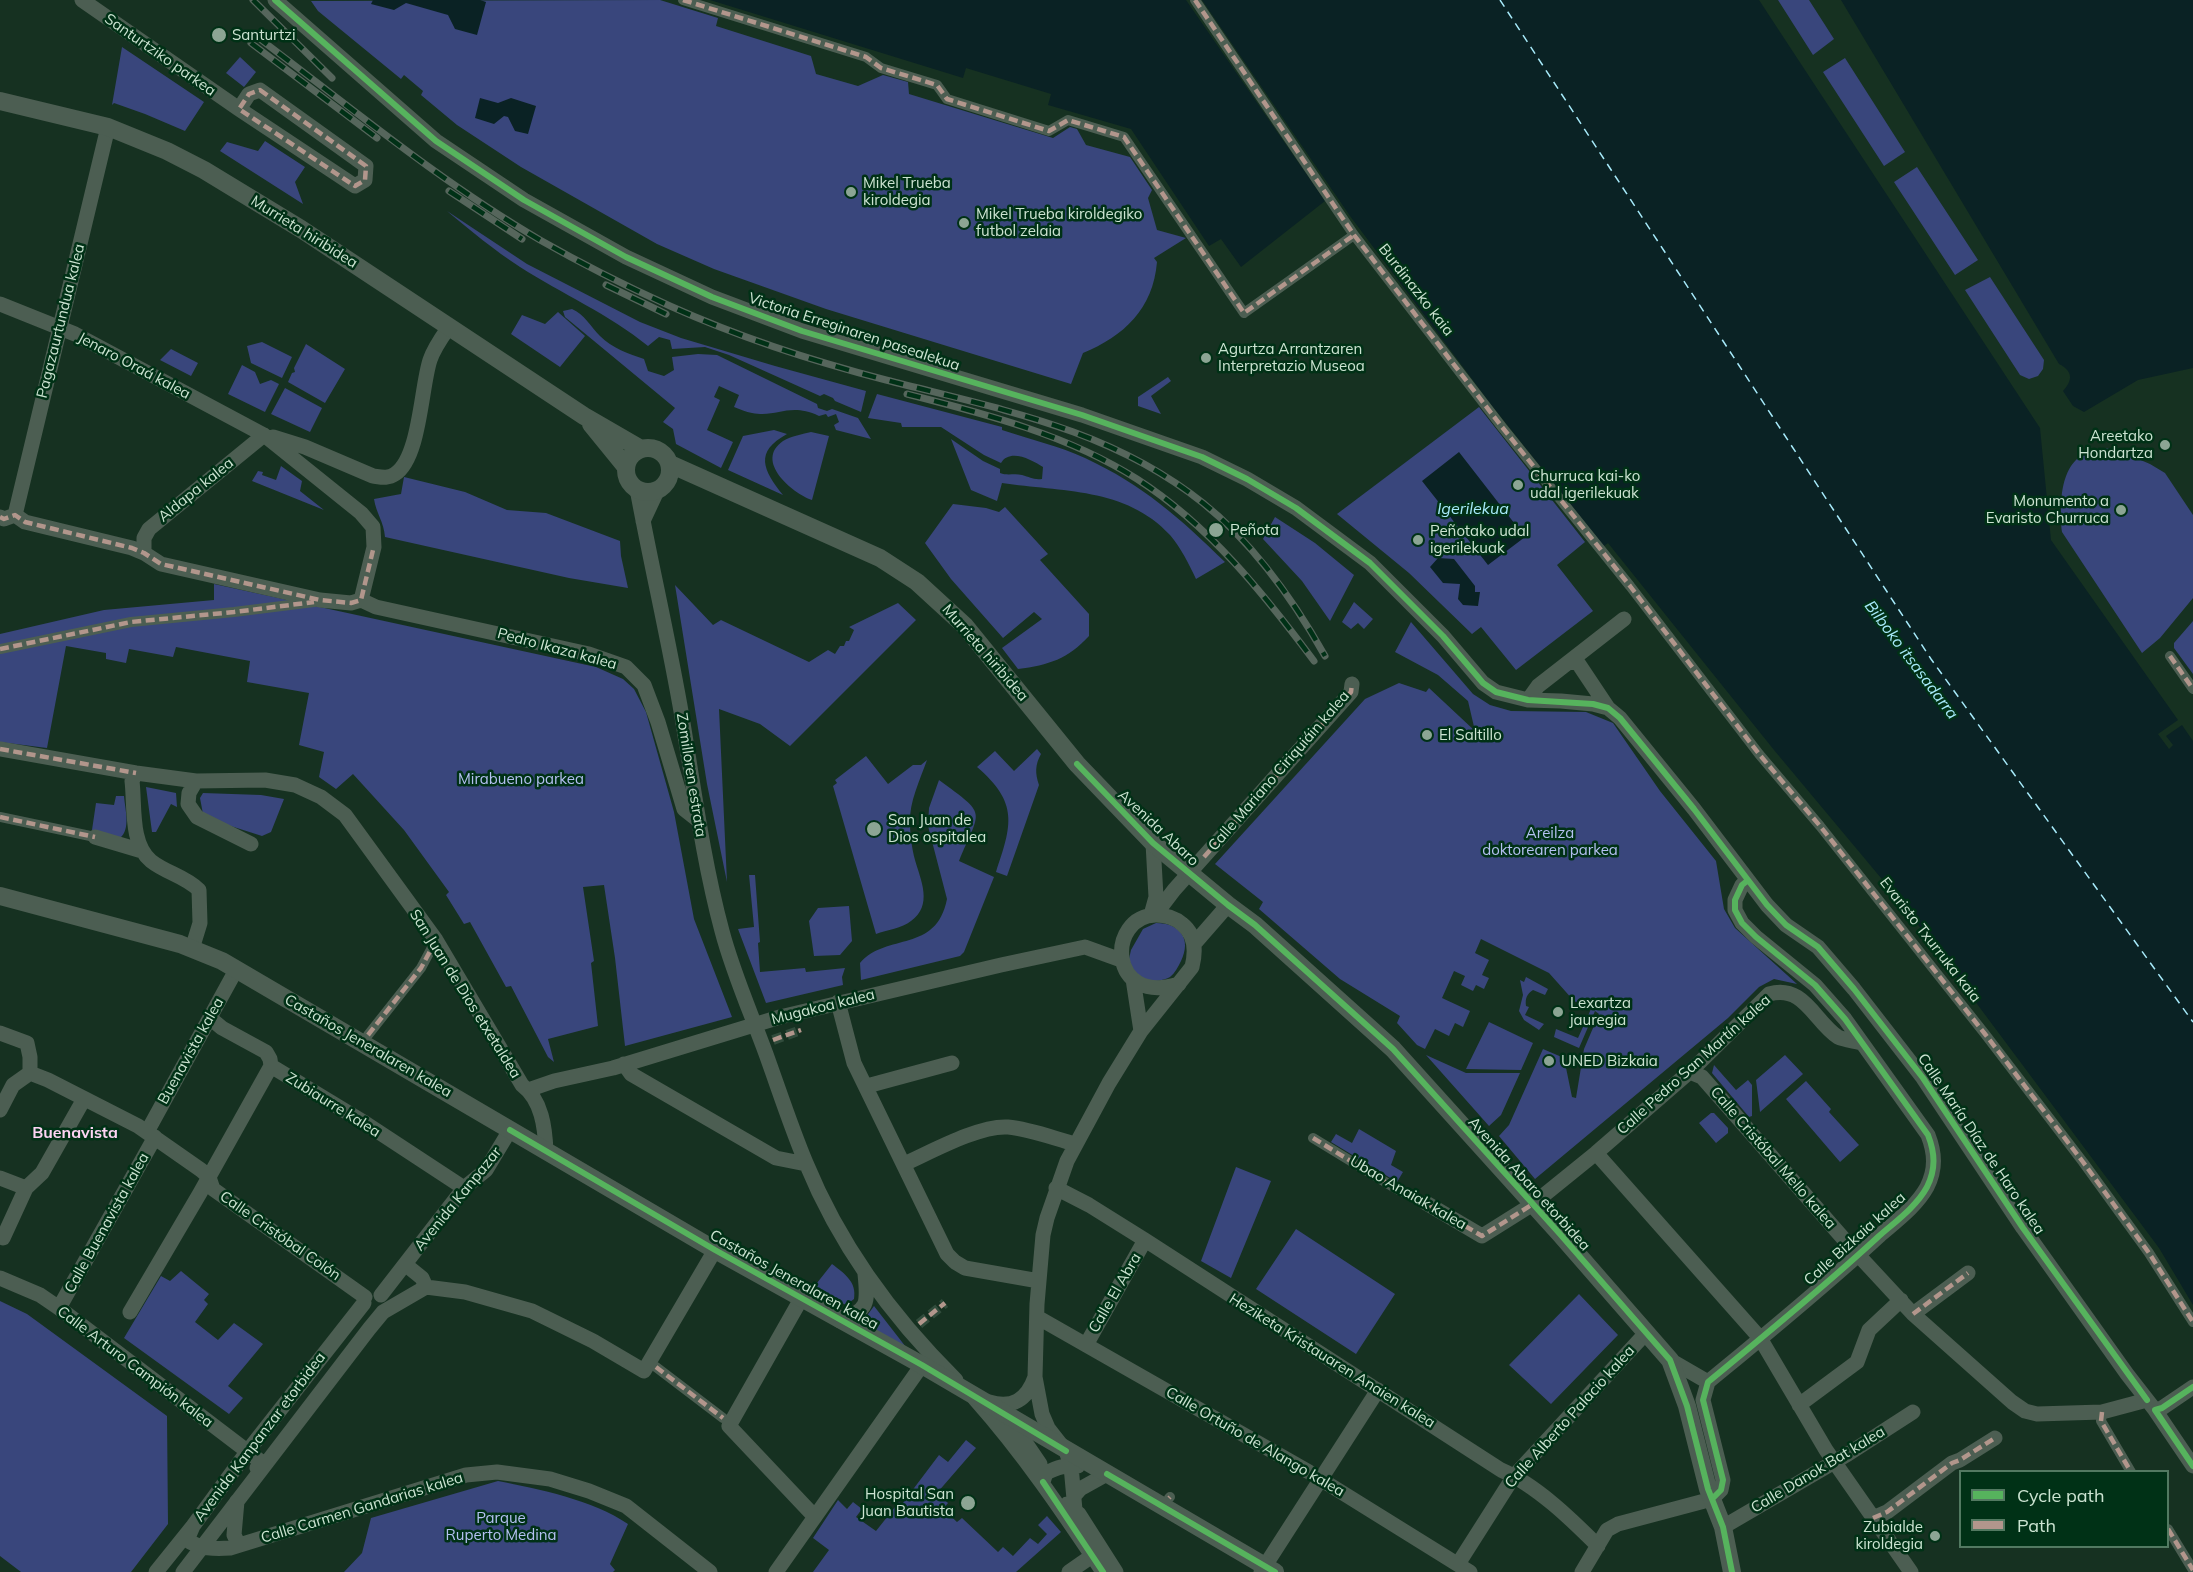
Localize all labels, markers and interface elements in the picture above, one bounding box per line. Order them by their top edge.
street label: Santurtziko parkea [101,10,219,100]
marker: Santurtzi [210,26,228,44]
place label: Santurtzi [232,26,295,44]
place label: Mikel Trueba kiroldegia [863,174,951,209]
marker: Mikel Trueba kiroldegia [844,185,858,199]
street label: Murrieta hiribidea [247,192,361,272]
place label: Mikel Trueba kiroldegiko futbol zelaia [976,205,1142,240]
marker: Mikel Trueba kiroldegiko futbol zelaia [957,216,971,230]
street label: Burdinazko kaia [1375,240,1457,340]
street label: Pagazaurtundua kalea [33,242,89,400]
street label: Victoria Erreginaren pasealekua [746,289,962,375]
street label: Jenaro Oraá kalea [75,329,193,403]
place label: Agurtza Arrantzaren Interpretazio Museoa [1218,340,1365,375]
marker: Agurtza Arrantzaren Interpretazio Museoa [1199,351,1213,365]
place label: Areetako Hondartza [2078,427,2153,462]
marker: Areetako Hondartza [2158,438,2172,452]
street label: Aldapa kalea [155,454,237,526]
place label: Churruca kai-ko udal igerilekuak [1530,467,1640,502]
marker: Churruca kai-ko udal igerilekuak [1511,478,1525,492]
place label: Monumento a Evaristo Churruca [1986,492,2109,527]
water label: Igerilekua [1437,499,1509,519]
marker: Monumento a Evaristo Churruca [2114,503,2128,517]
marker: Peñota [1207,521,1225,539]
place label: Peñota [1230,521,1279,539]
place label: Peñotako udal igerilekuak [1430,522,1529,557]
marker: Peñotako udal igerilekuak [1411,533,1425,547]
water label: Bilboko itsasadarra [1860,597,1962,723]
street label: Murrieta hiribidea [938,601,1032,705]
street label: Pedro Ikaza kalea [495,624,619,674]
street label: Calle Mariano Ciriquiáin kalea [1205,687,1353,855]
street label: Zomilloren estrata [672,712,710,838]
place label: El Saltillo [1439,726,1502,744]
marker: El Saltillo [1420,728,1434,742]
park label: Mirabueno parkea [458,770,584,788]
street label: Avenida Abaro [1114,786,1202,870]
place label: San Juan de Dios ospitalea [888,811,986,846]
marker: San Juan de Dios ospitalea [865,820,883,838]
park label: Areilza doktorearen parkea [1482,824,1618,859]
street label: Evaristo Txurruka kaia [1876,874,1984,1006]
street label: San Juan de Dios etxetaldea [406,906,524,1082]
street label: Mugakoa kalea [769,985,877,1029]
street label: Castaños Jeneralaren kalea [281,991,455,1101]
street label: Calle Pedro San Martín kalea [1614,991,1774,1139]
place label: Lexartza jauregia [1570,994,1631,1029]
street label: Buenavista kalea [154,995,228,1107]
marker: Lexartza jauregia [1551,1005,1565,1019]
street label: Calle María Díaz de Haro kalea [1914,1050,2048,1238]
place label: UNED Bizkaia [1561,1052,1658,1070]
marker: UNED Bizkaia [1542,1054,1556,1068]
street label: Zubiaurre kalea [282,1069,384,1141]
street label: Calle Cristóbal Mello kalea [1706,1083,1840,1233]
street label: Avenida Abaro etorbidea [1464,1113,1594,1255]
district label: Buenavista [32,1123,118,1143]
street label: Avenida Kanpazar [411,1143,505,1255]
street label: Calle Buenavista kalea [61,1150,153,1296]
street label: Ubao Anaiak kalea [1346,1152,1470,1234]
street label: Calle Cristóbal Colón [216,1188,344,1284]
street label: Calle Bizkaia kalea [1801,1189,1909,1289]
street label: Castaños Jeneralaren kalea [707,1226,881,1334]
street label: Calle El Abra [1085,1250,1145,1336]
street label: Heziketa Kristauaren Anaien kalea [1226,1290,1438,1432]
street label: Calle Arturo Campión kalea [54,1303,216,1431]
street label: Calle Alberto Palacio kalea [1501,1342,1639,1492]
street label: Avenida Kanpanzar etorbidea [190,1349,330,1525]
street label: Calle Ortuño de Alango kalea [1163,1383,1347,1501]
street label: Calle Danok Bat kalea [1748,1423,1888,1517]
street label: Calle Carmen Gandarias kalea [259,1469,465,1547]
legend [1959,1470,2169,1548]
text: Cycle path [2017,1484,2104,1507]
place label: Hospital San Juan Bautista [860,1485,954,1520]
marker: Hospital San Juan Bautista [959,1494,977,1512]
park label: Parque Ruperto Medina [445,1509,557,1544]
text: Path [2017,1514,2056,1537]
place label: Zubialde kiroldegia [1855,1518,1923,1553]
marker: Zubialde kiroldegia [1928,1529,1942,1543]

